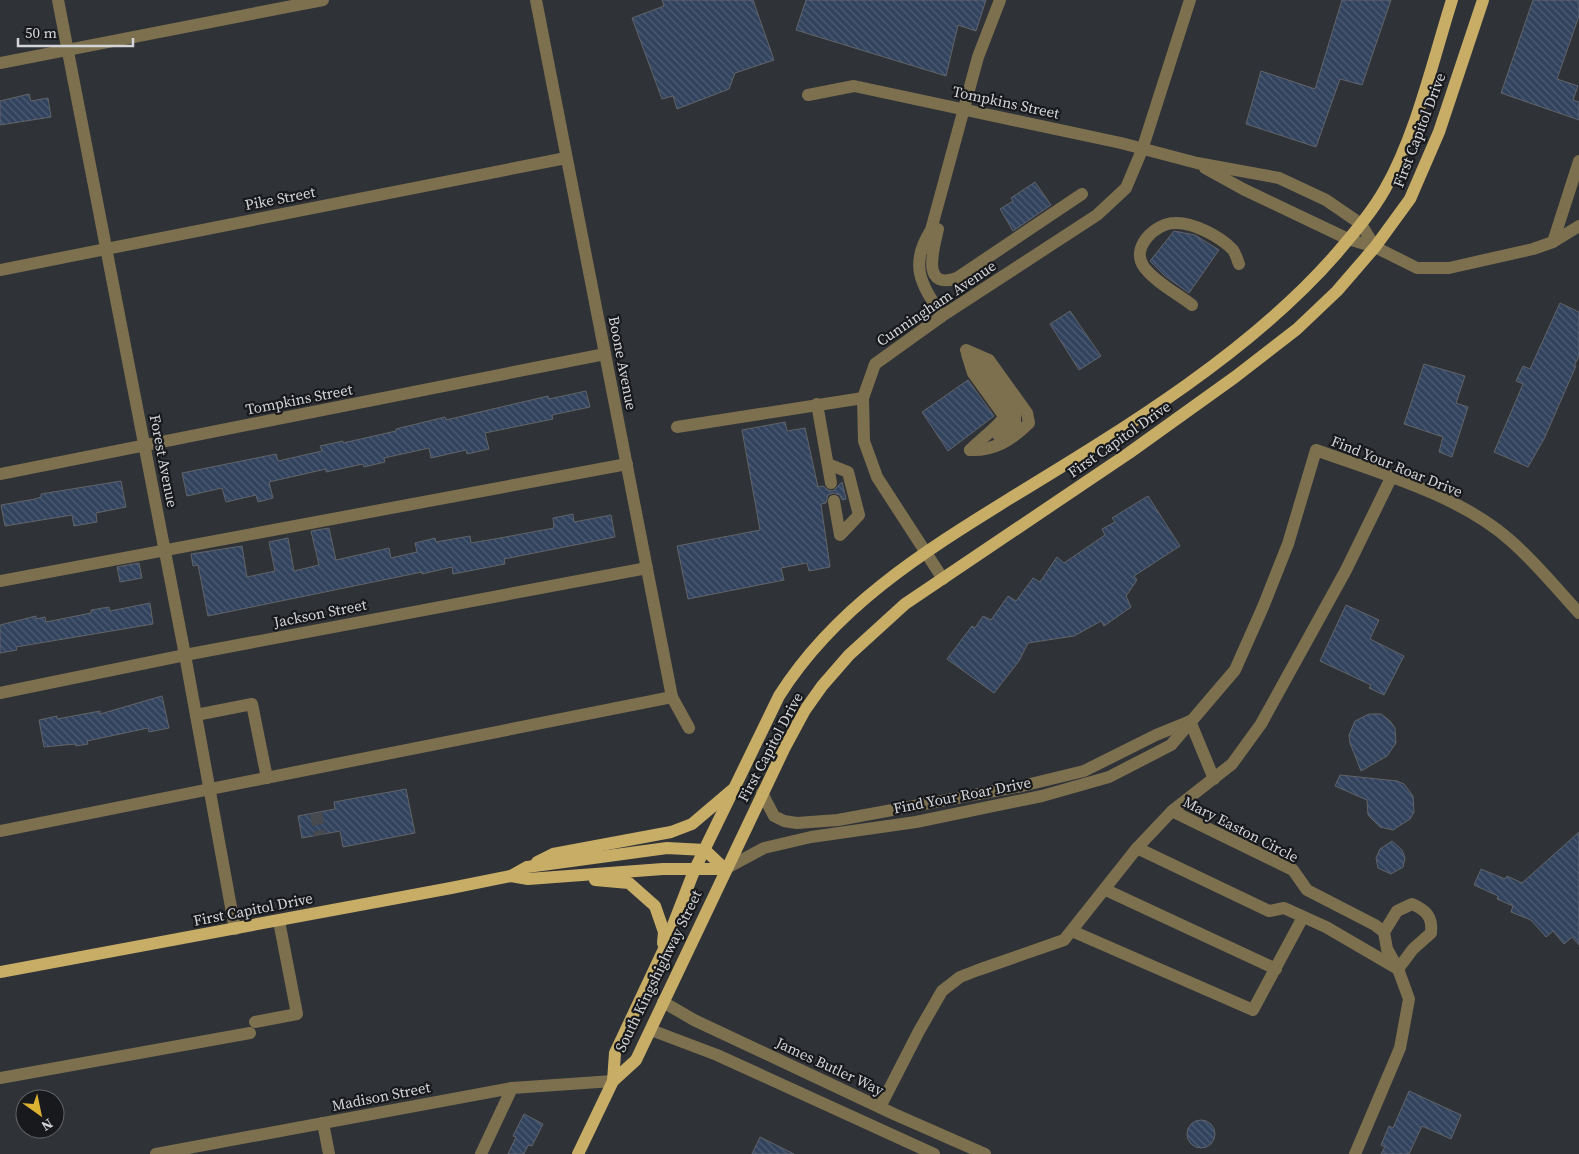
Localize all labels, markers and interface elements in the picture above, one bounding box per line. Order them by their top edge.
scale bar [18,15,132,47]
text: 50 m [25,22,57,43]
street label: First Capitol Drive [1387,69,1451,190]
street label: Tompkins Street [951,80,1061,124]
street label: Pike Street [243,181,317,215]
street label: Cunningham Avenue [872,255,1000,351]
street label: Boone Avenue [604,314,642,412]
street label: Tompkins Street [244,378,354,420]
street label: First Capitol Drive [1063,395,1175,482]
street label: Forest Avenue [145,413,183,510]
street label: Find Your Roar Drive [1328,430,1466,502]
street label: Jackson Street [271,594,368,632]
street label: First Capitol Drive [732,688,808,805]
street label: Find Your Roar Drive [891,771,1033,819]
street label: Mary Easton Circle [1180,791,1303,867]
street label: South Kingshighway Street [610,886,706,1056]
street label: First Capitol Drive [192,887,315,931]
street label: James Butler Way [772,1031,888,1100]
street label: Madison Street [330,1076,432,1116]
north arrow [15,1089,65,1139]
text: N [37,1114,57,1136]

